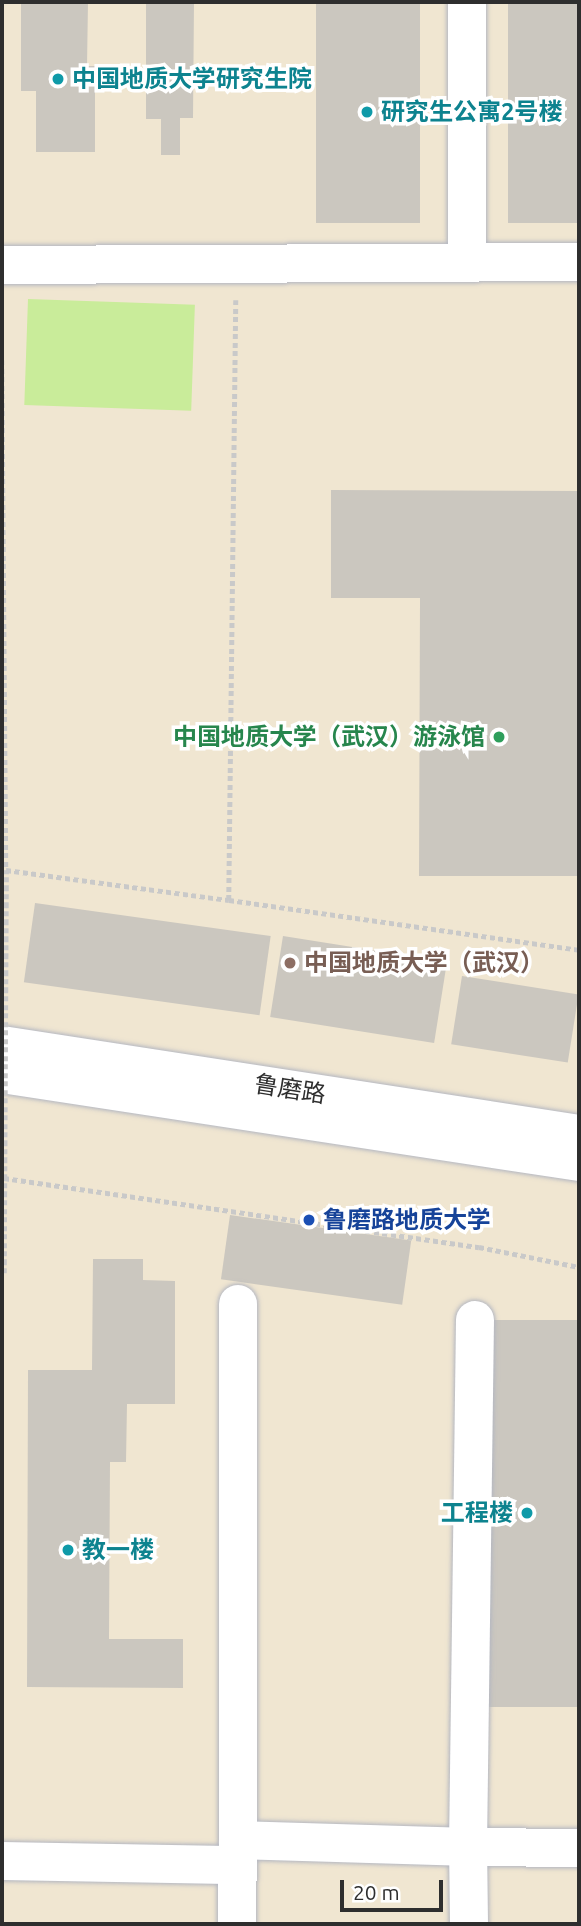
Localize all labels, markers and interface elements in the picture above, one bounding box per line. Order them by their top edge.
place label: 中国地质大学研究生院 [72,65,312,93]
marker: 中国地质大学研究生院 [50,71,66,87]
place label: 研究生公寓2号楼 [381,98,563,126]
marker: 研究生公寓2号楼 [359,104,375,120]
place label: 中国地质大学（武汉）游泳馆 [173,723,485,751]
marker: 中国地质大学（武汉）游泳馆 [491,729,507,745]
place label: 中国地质大学（武汉） [304,949,544,977]
marker: 中国地质大学（武汉） [282,955,298,971]
street label: 鲁磨路 [252,1069,328,1109]
place label: 鲁磨路地质大学 [323,1206,491,1234]
marker: 鲁磨路地质大学 [301,1212,317,1228]
place label: 工程楼 [441,1499,513,1527]
marker: 工程楼 [519,1505,535,1521]
place label: 教一楼 [82,1536,154,1564]
marker: 教一楼 [60,1542,76,1558]
scale bar [343,1867,446,1911]
text: 20 m [353,1880,400,1904]

